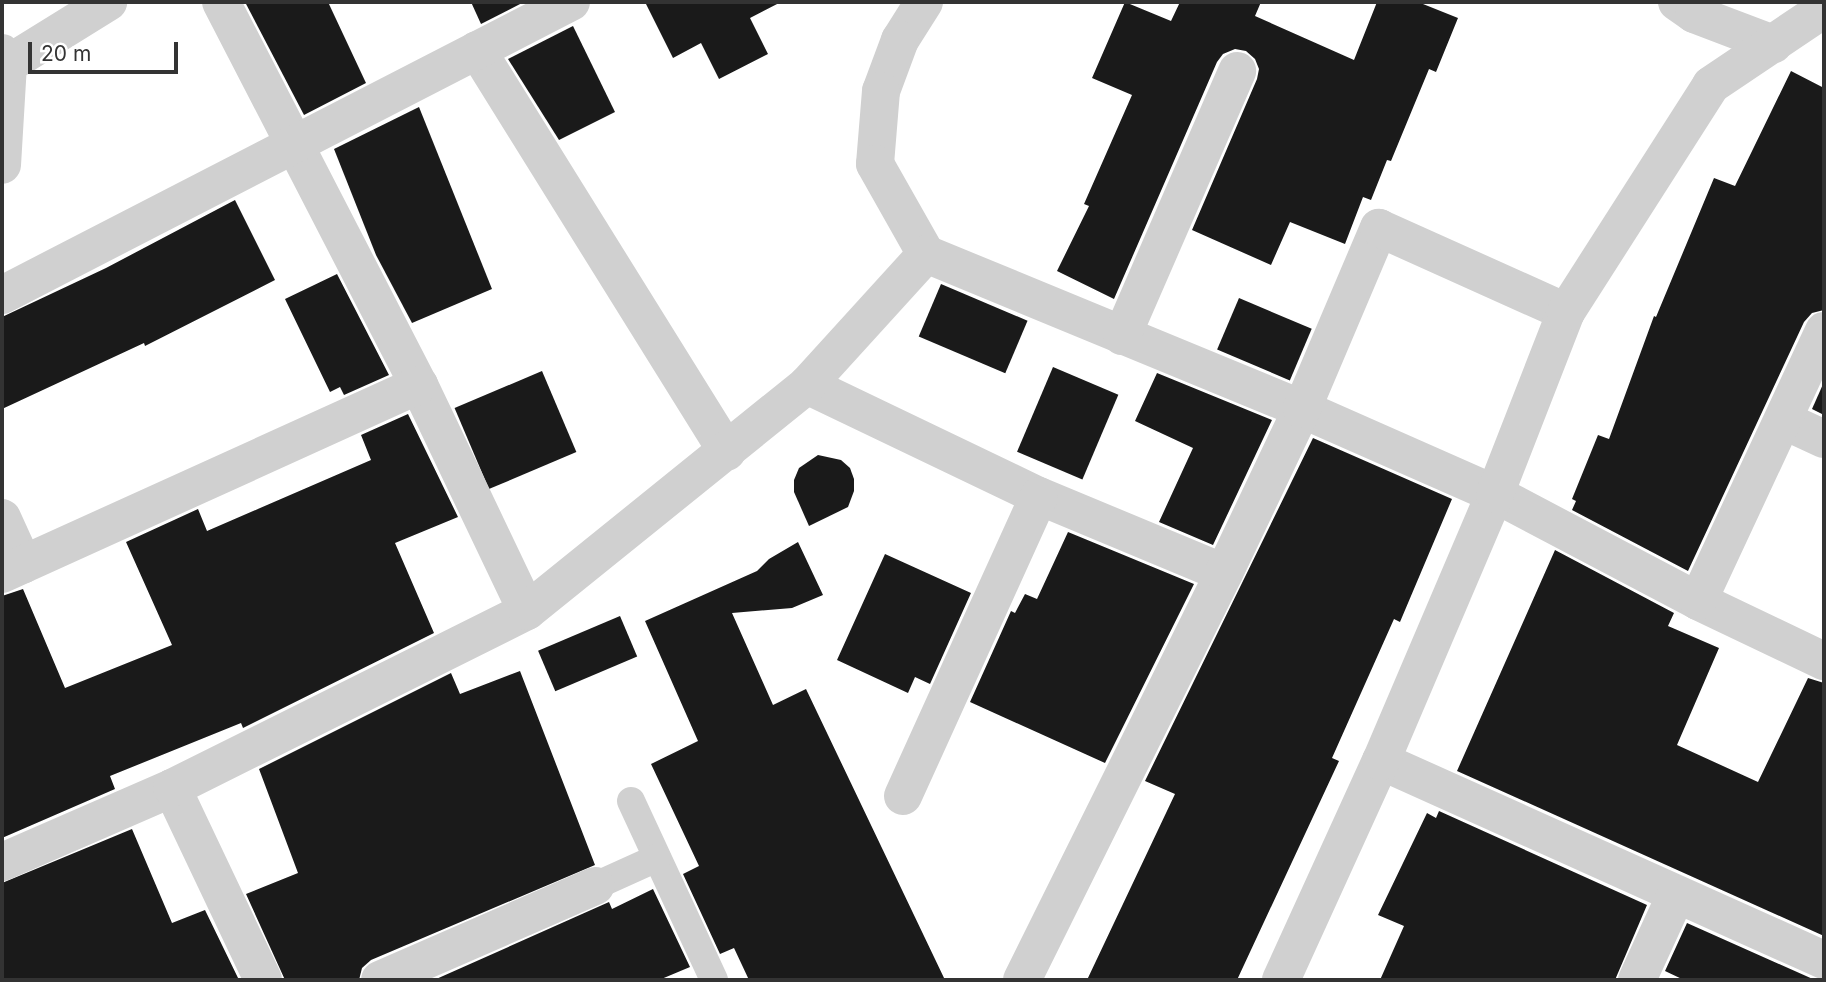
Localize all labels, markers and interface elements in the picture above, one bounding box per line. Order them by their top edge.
scale bar [32,28,182,72]
text: 20 m [41,41,91,66]

